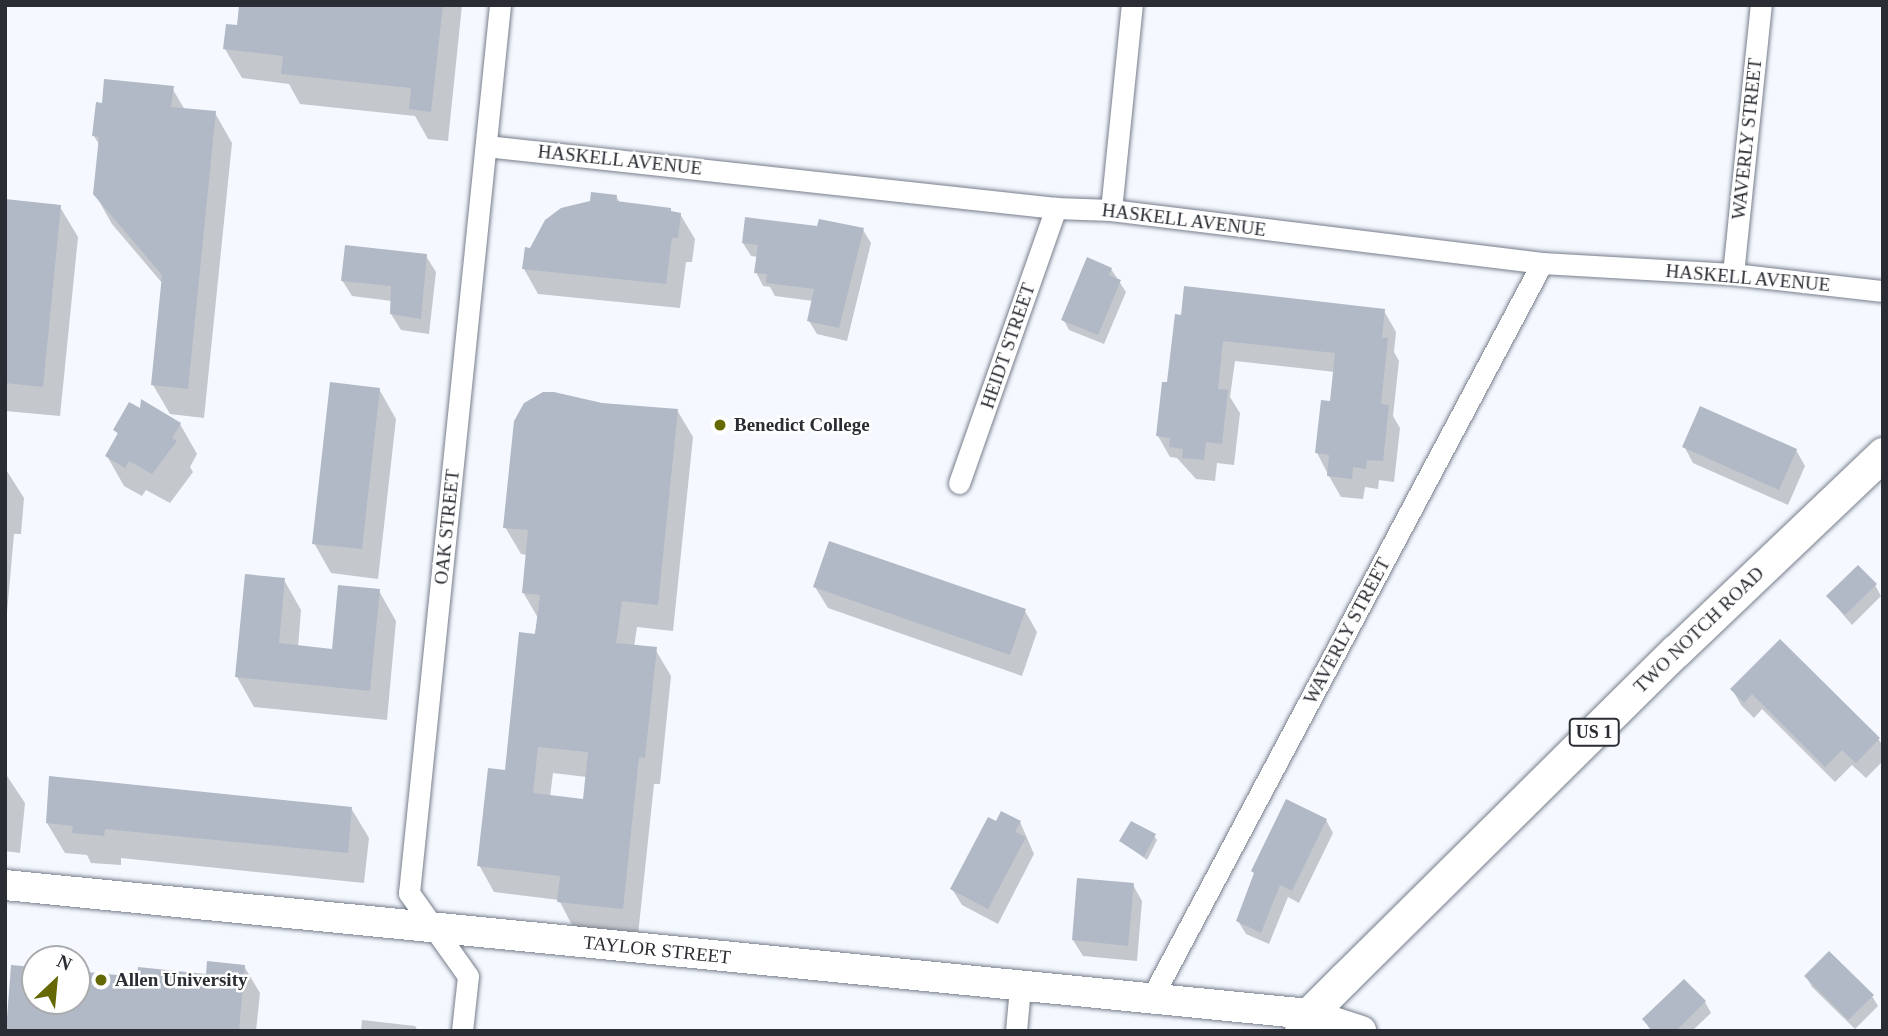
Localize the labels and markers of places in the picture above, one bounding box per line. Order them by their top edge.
place label: Benedict College [734,414,870,436]
marker: Benedict College [712,417,728,433]
place label: Allen University [115,969,247,991]
marker: Allen University [93,972,109,988]

